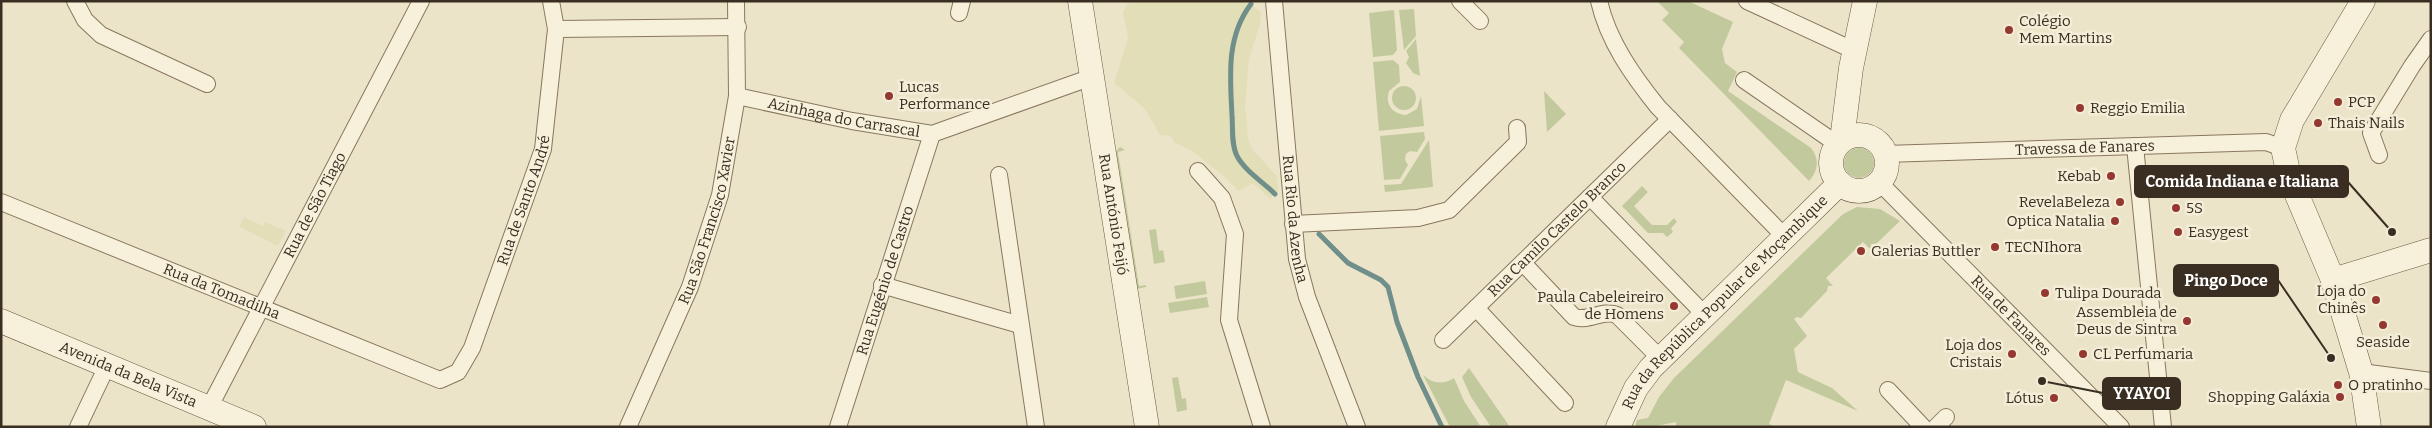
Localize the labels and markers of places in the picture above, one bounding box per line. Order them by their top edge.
place label: Colégio Mem Martins [2019,12,2112,47]
marker: Colégio Mem Martins [2003,24,2015,36]
place label: Lucas Performance [899,78,990,113]
marker: Lucas Performance [883,90,895,102]
place label: PCP [2348,93,2375,111]
marker: PCP [2332,96,2344,108]
place label: Reggio Emilia [2090,99,2185,117]
marker: Reggio Emilia [2074,102,2086,114]
place label: Thais Nails [2328,114,2405,132]
marker: Thais Nails [2312,117,2324,129]
callout: Comida Indiana e Italiana [2135,166,2348,197]
place label: Kebab [2057,167,2101,185]
marker: Kebab [2105,170,2117,182]
place label: RevelaBeleza [2019,193,2110,211]
marker: RevelaBeleza [2114,196,2126,208]
place label: 5S [2186,199,2203,217]
marker: 5S [2170,202,2182,214]
place label: Optica Natalia [2006,212,2105,230]
marker: Optica Natalia [2109,215,2121,227]
place label: Easygest [2188,223,2249,241]
marker: Easygest [2172,226,2184,238]
place label: TECNIhora [2005,238,2082,256]
marker: TECNIhora [1989,241,2001,253]
place label: Galerias Buttler [1871,242,1981,260]
marker: Galerias Buttler [1855,245,1867,257]
callout: Pingo Doce [2174,265,2278,296]
place label: Loja do Chinês [2317,282,2366,317]
place label: Tulipa Dourada [2055,284,2162,302]
marker: Tulipa Dourada [2039,287,2051,299]
place label: Paula Cabeleireiro de Homens [1537,288,1664,323]
marker: Loja do Chinês [2370,294,2382,306]
marker: Paula Cabeleireiro de Homens [1668,300,1680,312]
place label: Assembleia de Deus de Sintra [2076,303,2177,338]
marker: Assembleia de Deus de Sintra [2181,315,2193,327]
marker: Seaside [2377,319,2389,331]
place label: Seaside [2356,333,2410,351]
place label: Loja dos Cristais [1945,336,2002,371]
place label: CL Perfumaria [2093,345,2193,363]
marker: Loja dos Cristais [2006,348,2018,360]
marker: CL Perfumaria [2077,348,2089,360]
place label: O pratinho [2348,376,2423,394]
callout: YYAYOI [2103,378,2180,409]
marker: O pratinho [2332,379,2344,391]
place label: Shopping Galáxia [2208,388,2330,406]
place label: Lótus [2005,389,2044,407]
marker: Shopping Galáxia [2334,391,2346,403]
marker: Lótus [2048,392,2060,404]

